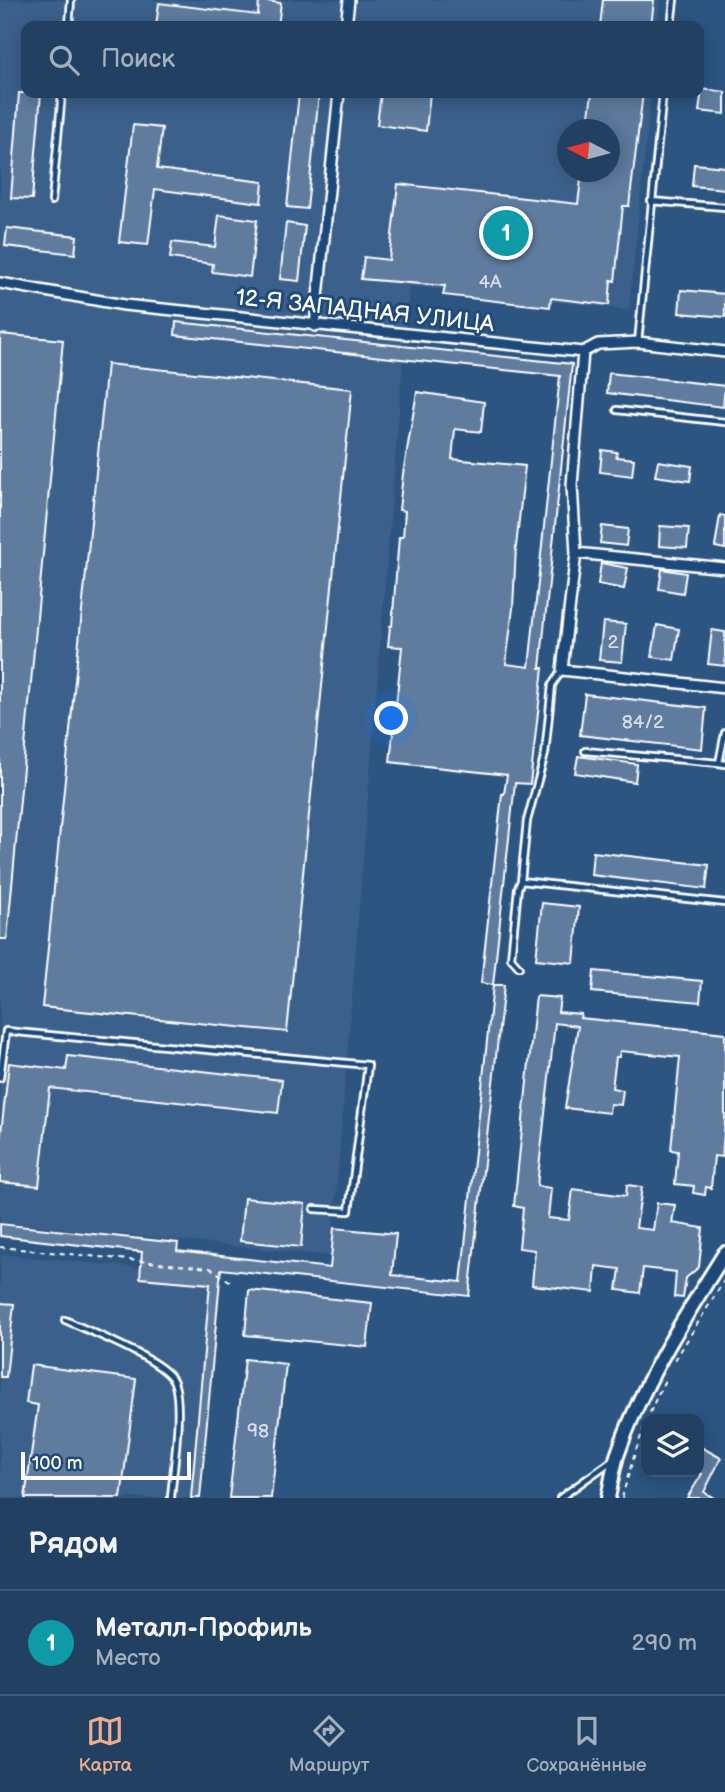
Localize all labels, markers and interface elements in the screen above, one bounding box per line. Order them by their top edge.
search box [21,21,704,98]
icon: search [45,41,83,79]
text: Поиск [101,44,175,75]
north arrow [557,119,620,182]
pin: 1 [483,207,529,259]
house number: 4А [478,271,502,294]
street label: 12-Я ЗАПАДНАЯ УЛИЦА [234,284,496,338]
house number: 2 [607,631,619,654]
your location [374,701,408,735]
house number: 84/2 [622,711,665,734]
map controls [641,1414,704,1477]
button: layers [641,1414,704,1477]
house number: 98 [247,1420,269,1443]
scale bar [21,1449,191,1481]
text: 100 m [32,1452,83,1475]
text: Рядом [28,1526,118,1562]
text: Металл-Профиль [95,1613,312,1644]
text: 1 [46,1629,56,1657]
text: 290 m [631,1629,697,1657]
text: Место [95,1644,161,1672]
tab: Карта [78,1712,132,1777]
tab: Маршрут [289,1712,370,1777]
tab: Сохранённые [527,1712,647,1777]

